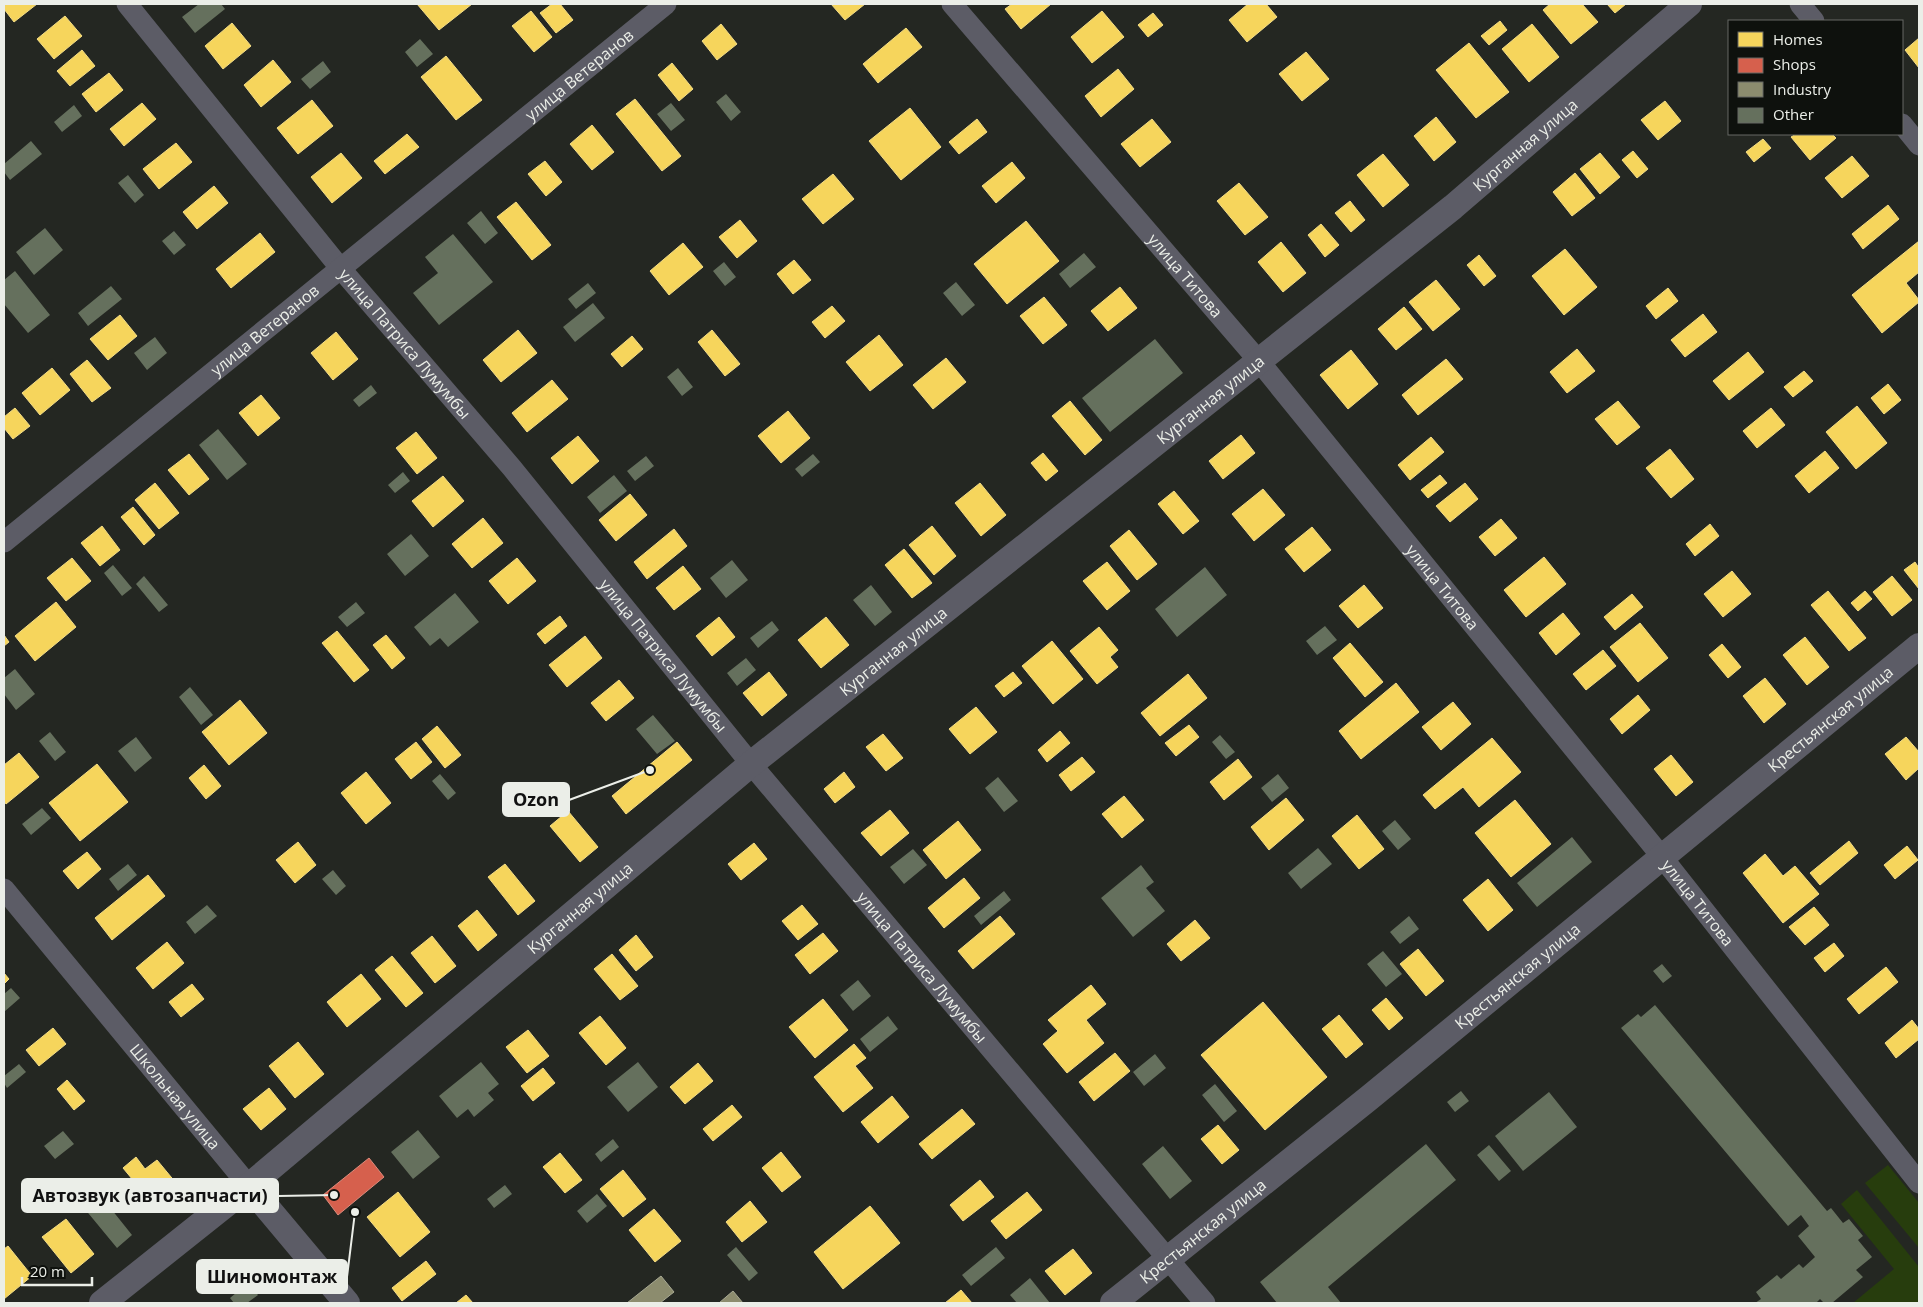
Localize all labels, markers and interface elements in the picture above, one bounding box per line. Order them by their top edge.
legend [1728,20,1903,135]
street label: улица Ветеранов [520,24,638,126]
text: Homes [1773,29,1823,49]
text: Shops [1773,54,1816,74]
text: Industry [1773,79,1831,99]
street label: Курганная улица [1468,94,1582,196]
text: Other [1773,104,1814,124]
street label: улица Титова [1143,229,1228,322]
street label: улица Патриса Лумумбы [334,264,476,423]
street label: улица Ветеранов [206,279,324,381]
street label: Курганная улица [1152,350,1269,449]
street label: улица Титова [1401,539,1484,635]
street label: улица Патриса Лумумбы [595,574,732,737]
street label: Курганная улица [835,602,951,701]
street label: Крестьянская улица [1763,661,1898,777]
callout: Ozon [503,783,569,816]
text: Ozon [513,787,559,811]
street label: улица Титова [1657,855,1739,950]
street label: Курганная улица [522,857,637,959]
street label: улица Патриса Лумумбы [852,887,992,1048]
street label: Крестьянская улица [1450,918,1585,1034]
street label: Школьная улица [125,1039,225,1154]
street label: Крестьянская улица [1135,1174,1271,1289]
callout: Автозвук (автозапчасти) [22,1179,278,1212]
text: Автозвук (автозапчасти) [32,1183,268,1207]
scale bar [22,1254,92,1286]
callout: Шиномонтаж [197,1260,347,1293]
text: 20 m [30,1261,65,1281]
text: Шиномонтаж [207,1264,337,1288]

